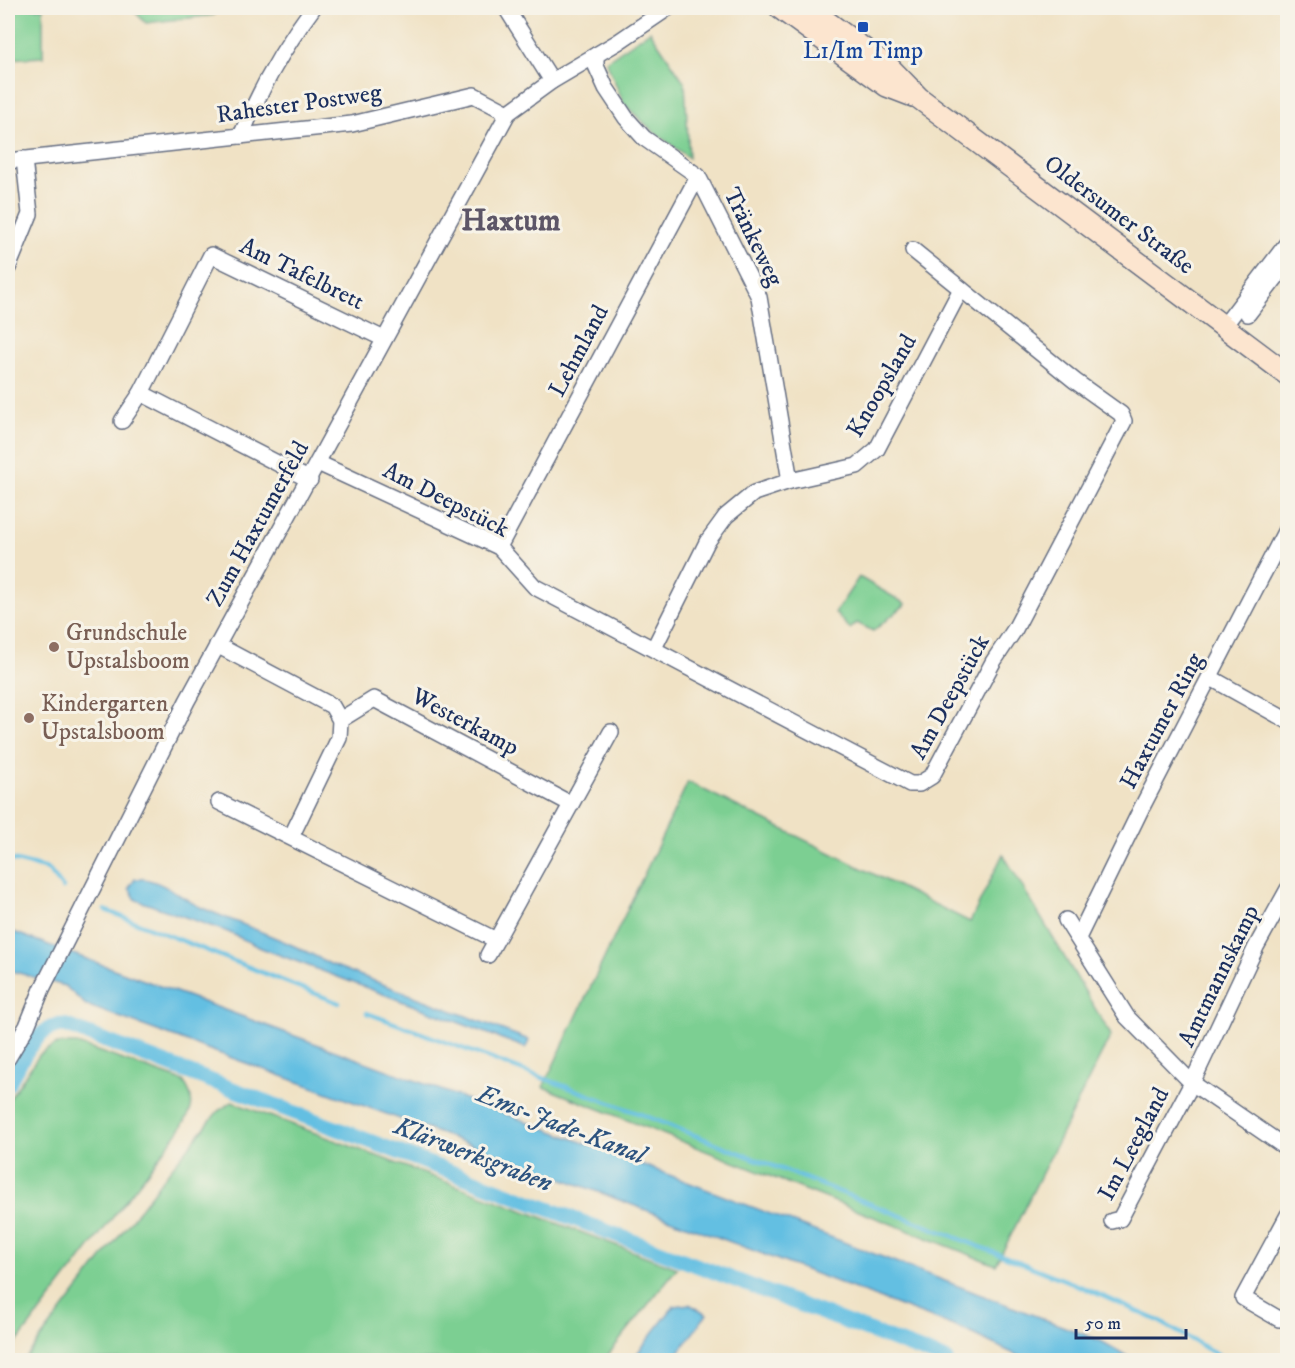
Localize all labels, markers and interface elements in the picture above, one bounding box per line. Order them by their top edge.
marker: L1/Im Timp [856,20,870,34]
place label: L1/Im Timp [803,36,923,66]
street label: Rahester Postweg [215,78,384,130]
street label: Oldersumer Straße [1038,149,1200,281]
street label: Tränkeweg [716,183,790,291]
district label: Haxtum [461,203,561,240]
street label: Am Tafelbrett [235,231,369,317]
street label: Lehmland [542,300,616,402]
street label: Knoopsland [840,329,924,443]
street label: Zum Haxtumerfeld [200,436,316,612]
street label: Am Deepstück [378,455,514,545]
place label: Grundschule Upstalsboom [66,618,190,676]
street label: Am Deepstück [903,629,997,765]
marker: Grundschule Upstalsboom [47,640,61,654]
street label: Haxtumer Ring [1114,648,1211,794]
street label: Westerkamp [405,681,524,763]
place label: Kindergarten Upstalsboom [41,689,169,747]
marker: Kindergarten Upstalsboom [22,711,36,725]
street label: Amtmannskamp [1172,900,1266,1052]
water label: Ems-Jade-Kanal [470,1077,653,1173]
street label: Im Leegland [1092,1082,1176,1206]
water label: Klärwerksgraben [388,1109,557,1200]
scale bar [1076,1302,1186,1340]
text: 50 m [1085,1313,1121,1335]

